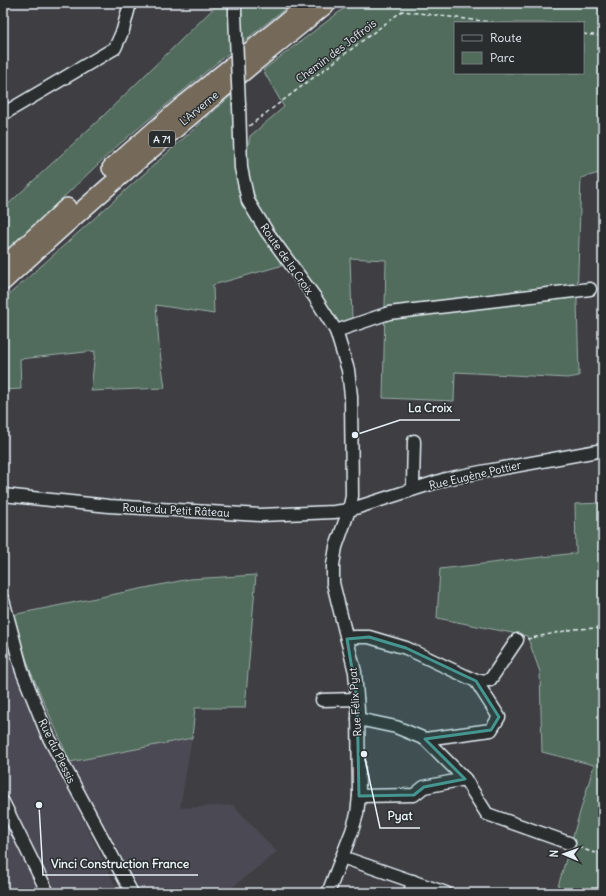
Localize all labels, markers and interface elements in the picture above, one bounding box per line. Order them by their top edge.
street label: Chemin des Joffrois [293,16,379,86]
legend [454,22,584,74]
text: Route [490,30,522,45]
text: Parc [490,50,515,65]
street label: L'Arverne [177,88,221,128]
road number: A 71 [149,131,175,147]
street label: Route de la Croix [257,221,317,298]
callout: La Croix [400,396,460,420]
text: La Croix [408,400,452,415]
street label: Rue Eugène Pottier [428,457,523,492]
street label: Route du Petit Râteau [122,500,230,520]
street label: Rue Félix Pyat [346,667,364,737]
street label: Rue du Plessis [35,717,79,785]
callout: Pyat [380,804,420,828]
text: Pyat [388,808,413,824]
north arrow [544,834,584,874]
text: N [547,850,561,858]
callout: Vinci Construction France [43,851,198,875]
text: Vinci Construction France [51,856,190,871]

